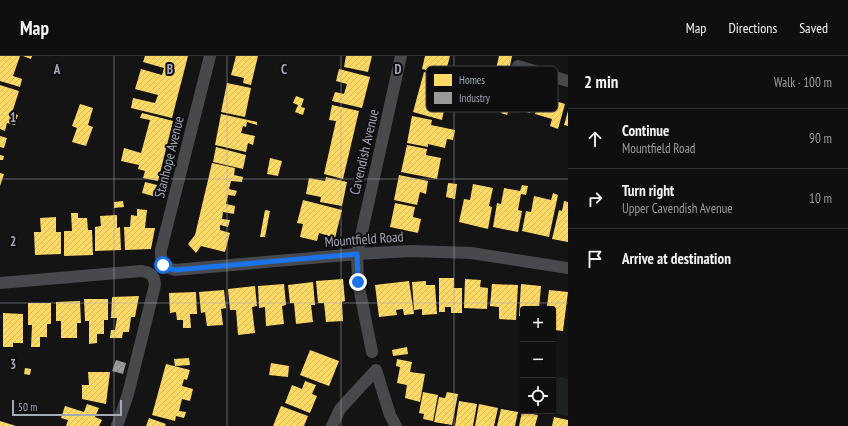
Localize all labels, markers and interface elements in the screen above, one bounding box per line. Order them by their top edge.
text: Map [20,16,49,40]
text: Map [686,19,706,37]
text: Directions [728,19,777,37]
text: Saved [799,19,828,37]
text: A [53,61,61,78]
text: B [167,61,173,78]
text: C [281,61,287,78]
text: D [395,61,402,78]
legend [426,66,558,112]
text: 2 min [584,71,618,93]
text: Homes [459,73,485,87]
text: Walk · 100 m [774,74,832,91]
text: Industry [459,91,491,105]
street label: Cavendish Avenue [345,107,383,197]
text: 1 [10,109,16,126]
street label: Stanhope Avenue [150,114,188,200]
text: Continue [622,121,669,140]
icon: ahead [584,128,606,150]
text: 90 m [809,130,832,147]
text: Mountfield Road [622,140,695,157]
text: Turn right [622,181,674,200]
icon: right [584,188,606,210]
text: 10 m [809,190,832,207]
text: Upper Cavendish Avenue [622,200,733,217]
street label: Mountfield Road [324,227,404,251]
text: 2 [10,233,16,250]
icon: arrive [584,248,606,270]
text: Arrive at destination [622,249,731,268]
route start [154,256,172,274]
route end [349,273,367,291]
map controls [520,306,556,414]
button: + [520,306,556,342]
button: − [520,342,556,378]
text: 3 [10,356,16,373]
button: locate [520,378,556,414]
scale bar [12,398,122,417]
text: 50 m [18,400,37,414]

